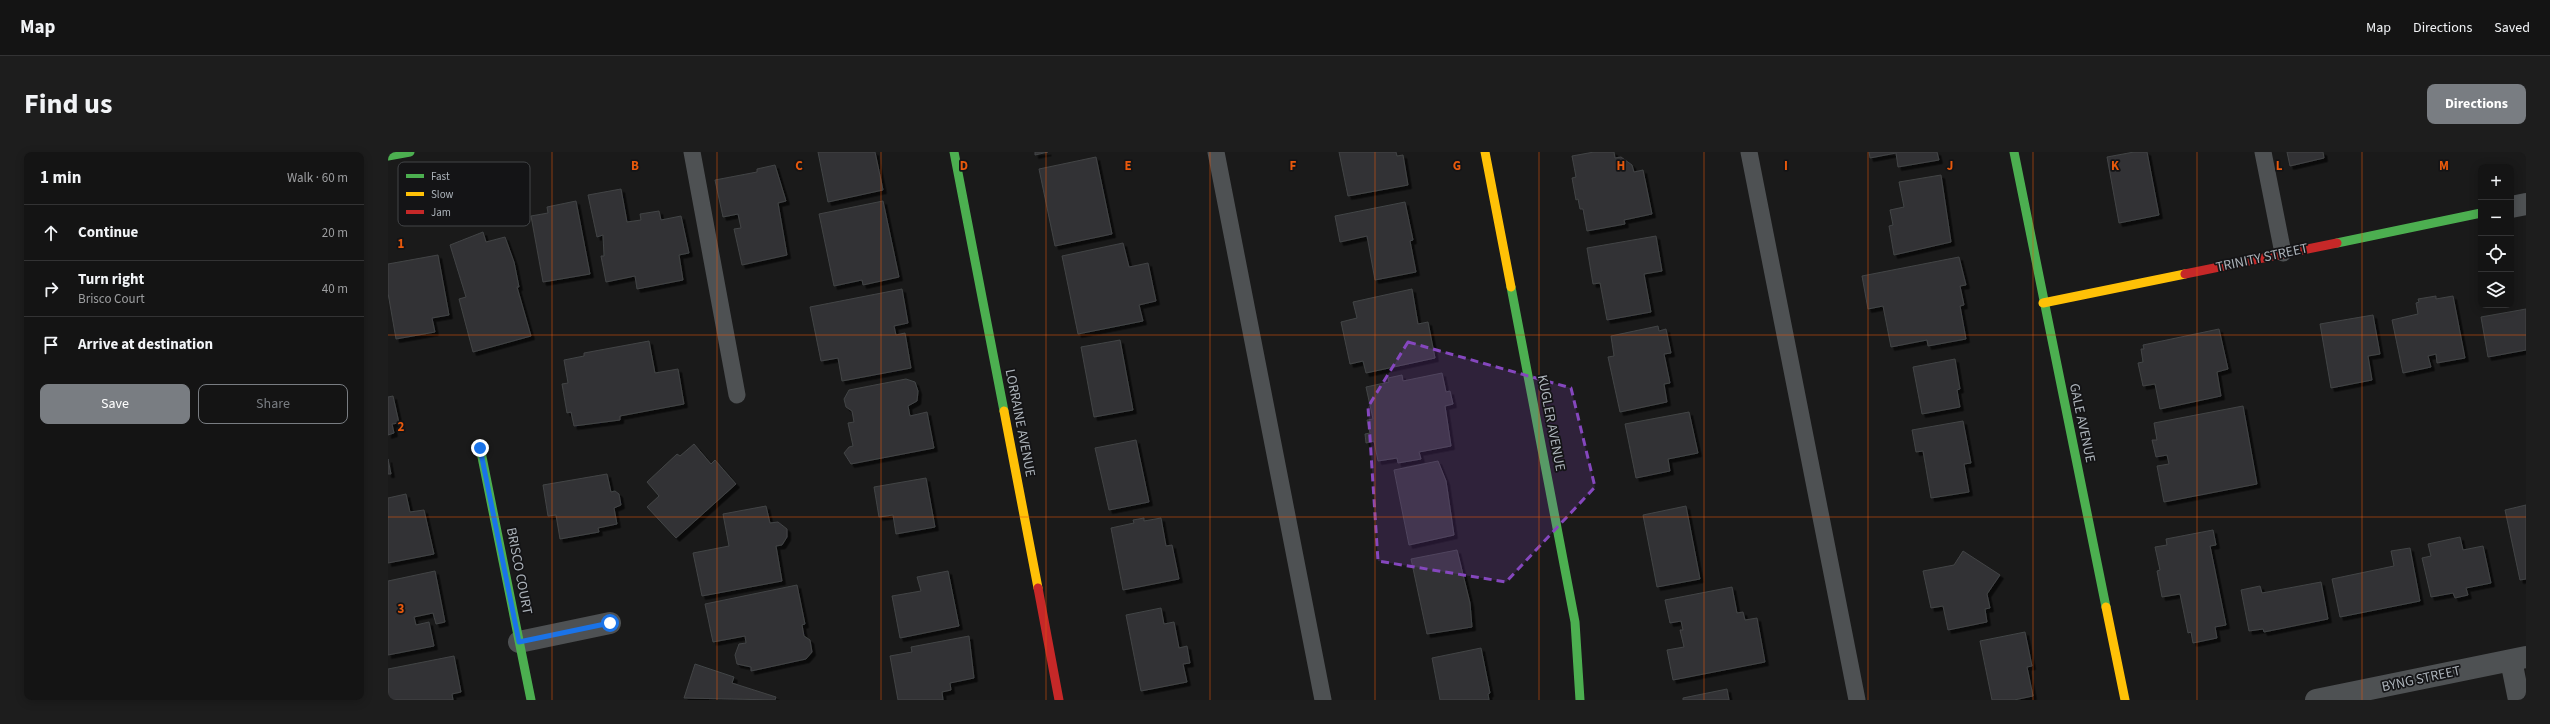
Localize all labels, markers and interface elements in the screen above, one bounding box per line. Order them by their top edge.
text: Map [20,14,55,41]
text: Map [2366,18,2391,38]
text: Directions [2413,18,2472,38]
text: Saved [2494,18,2530,38]
text: Find us [24,84,112,124]
button: Directions [2427,84,2526,124]
text: B [631,157,639,175]
text: C [795,157,803,175]
text: D [960,157,968,175]
text: E [1124,157,1132,175]
text: F [1290,157,1297,175]
text: G [1453,157,1461,175]
text: H [1617,157,1625,175]
text: I [1784,157,1788,175]
text: J [1947,157,1953,175]
text: K [2111,157,2120,175]
text: L [2276,157,2283,175]
text: M [2439,157,2449,175]
legend [398,162,530,226]
map controls [2478,164,2514,308]
button: + [2478,164,2514,200]
text: 1 min [40,166,81,190]
text: Walk · 60 m [287,169,348,187]
text: Fast [431,169,450,184]
text: Slow [431,187,454,202]
button: − [2478,200,2514,236]
text: Jam [431,205,451,220]
icon: ahead [40,222,62,244]
text: Continue [78,222,138,243]
text: 20 m [322,224,348,242]
text: 1 [398,235,405,253]
button: locate [2478,236,2514,272]
street label: TRINITY STREET [2214,238,2310,278]
text: Turn right [78,269,144,290]
button: layers [2478,272,2514,308]
icon: right [40,278,62,300]
text: 40 m [322,280,348,298]
text: Brisco Court [78,290,145,308]
icon: arrive [40,334,62,356]
text: Arrive at destination [78,334,213,355]
street label: LORRAINE AVENUE [1000,367,1040,479]
street label: KUGLER AVENUE [1532,373,1570,473]
street label: GALE AVENUE [2064,381,2100,465]
button: Save [40,384,190,424]
button: Share [198,384,348,424]
text: 2 [398,418,405,436]
route end [471,439,489,457]
street label: BRISCO COURT [501,526,537,617]
text: 3 [398,600,405,618]
route start [601,614,619,632]
street label: BYNG STREET [2380,661,2463,697]

